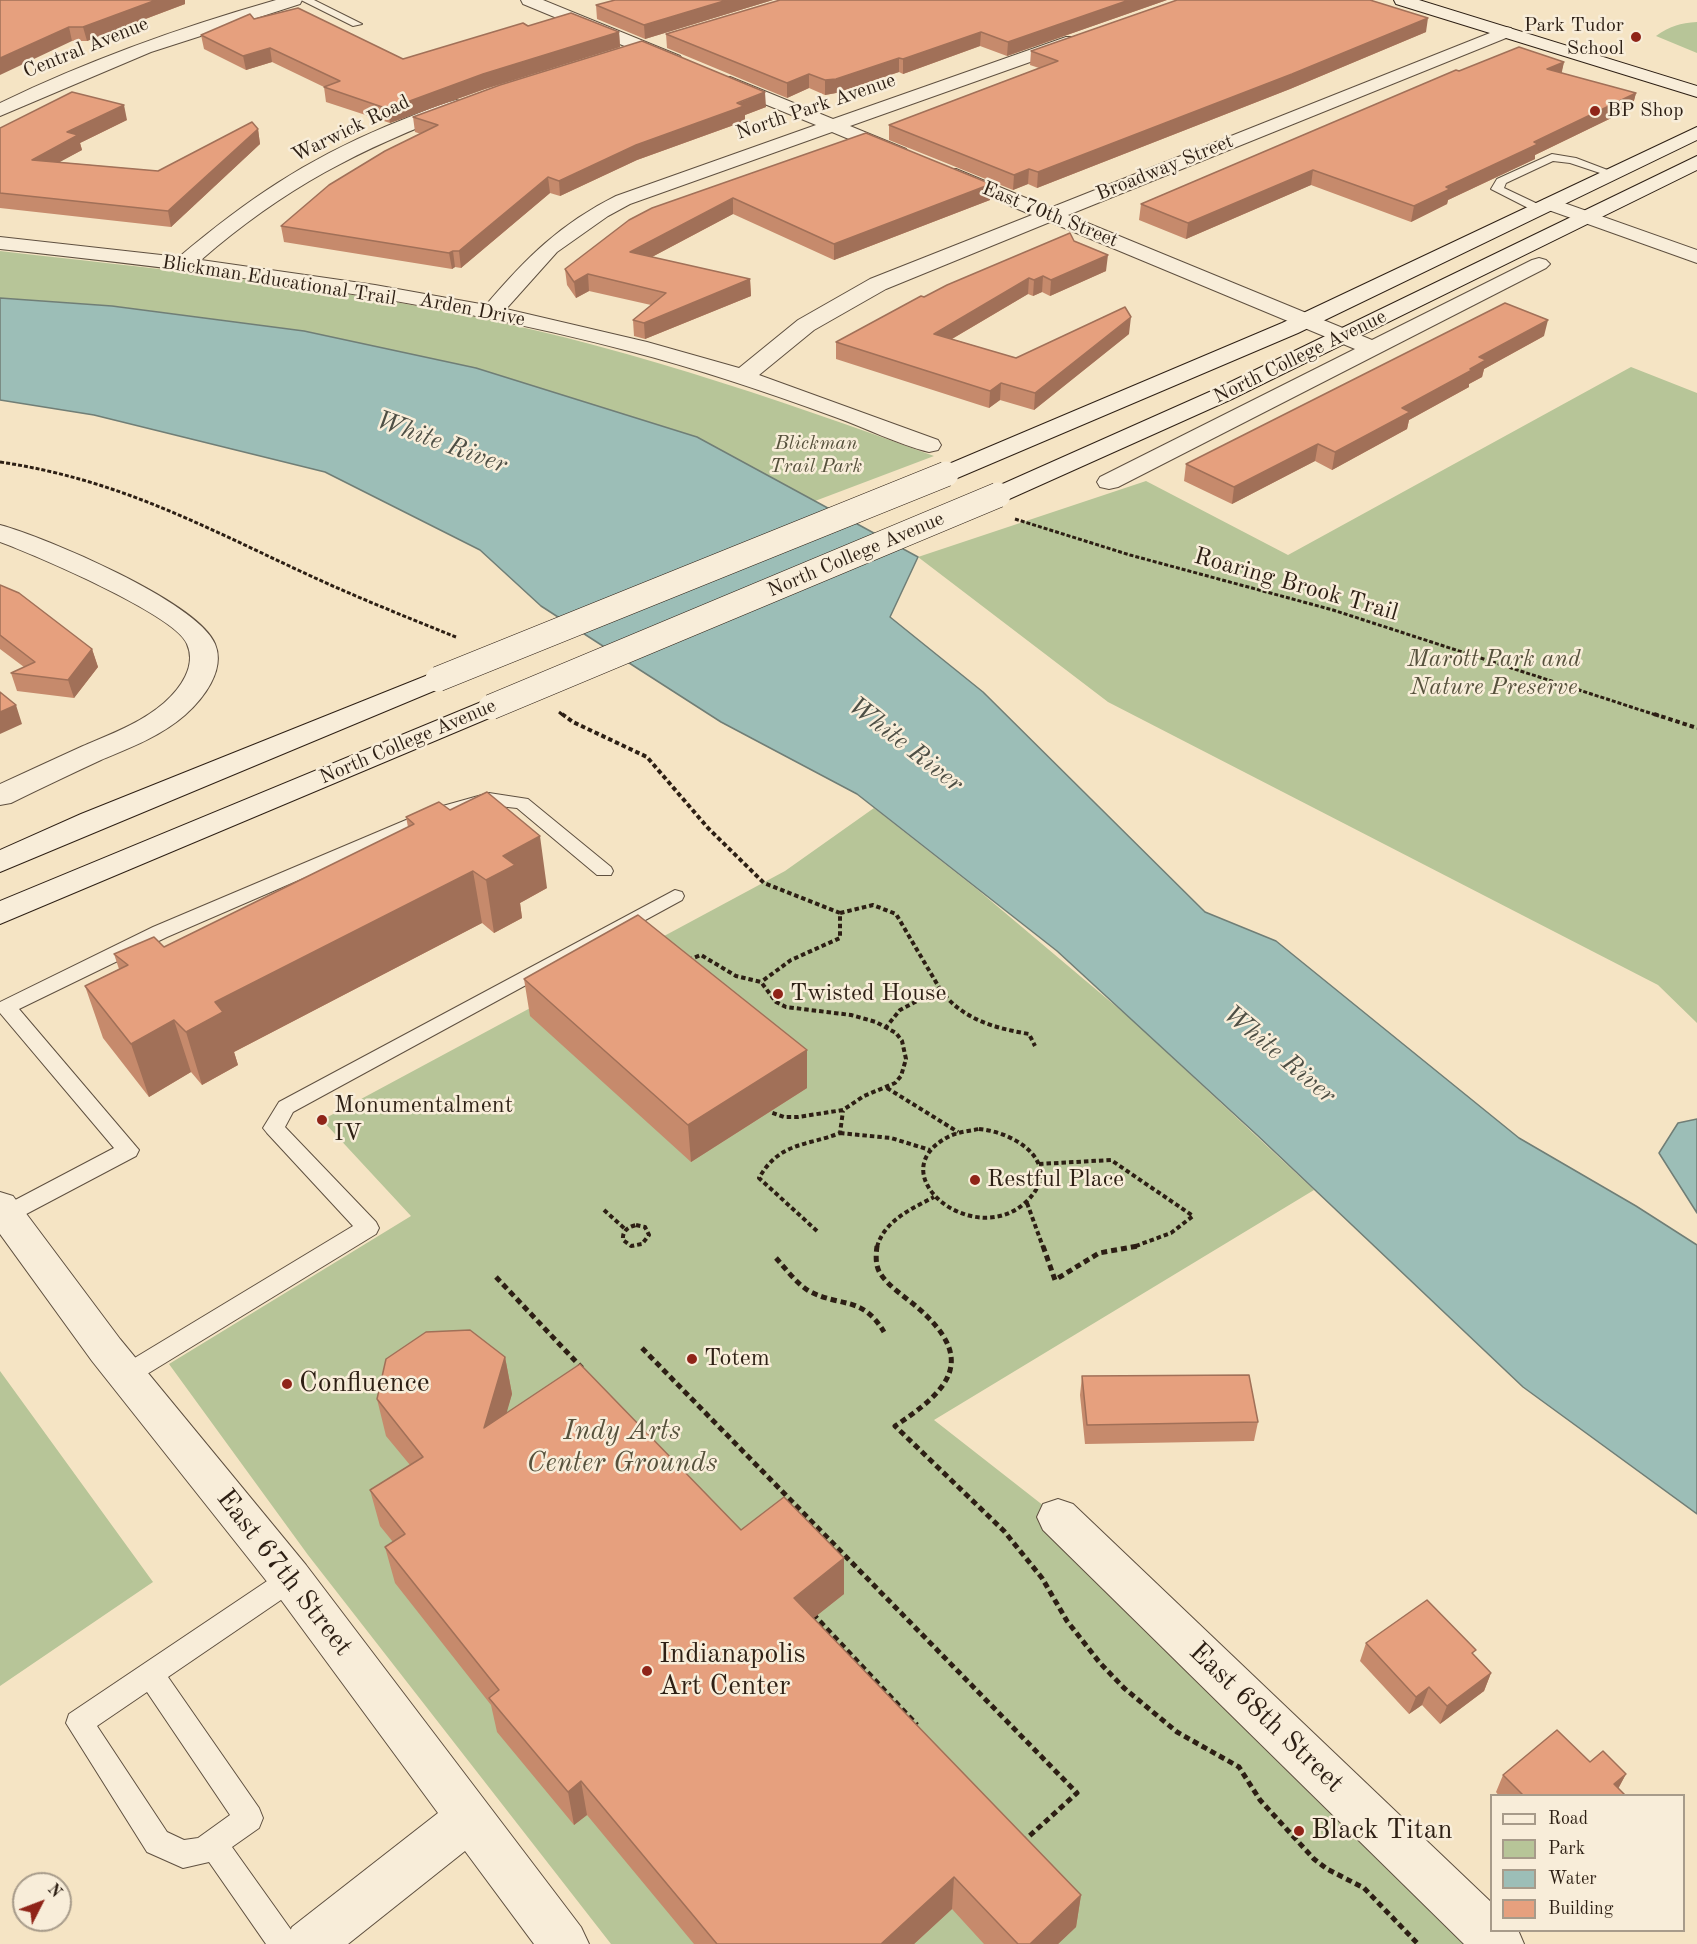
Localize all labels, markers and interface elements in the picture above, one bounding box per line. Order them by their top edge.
street label: Central Avenue [20,12,152,84]
place label: Park Tudor School [1524,14,1624,61]
marker: Park Tudor School [1629,30,1643,44]
street label: North Park Avenue [733,68,899,146]
street label: Warwick Road [288,90,414,168]
place label: BP Shop [1607,99,1684,123]
marker: BP Shop [1588,104,1602,118]
street label: Broadway Street [1093,130,1237,206]
street label: East 70th Street [978,177,1122,253]
street label: Blickman Educational Trail [160,251,398,311]
street label: Arden Drive [417,288,527,332]
street label: North College Avenue [1210,305,1390,409]
water label: White River [371,405,511,481]
park label: Blickman Trail Park [770,432,862,479]
street label: North College Avenue [764,507,948,603]
street label: Roaring Brook Trail [1191,542,1401,628]
park label: Marott Park and Nature Preserve [1407,646,1581,702]
water label: White River [841,690,969,800]
street label: North College Avenue [316,694,500,790]
place label: Twisted House [790,980,946,1008]
marker: Twisted House [771,987,785,1001]
water label: White River [1216,999,1342,1111]
place label: Monumentalment IV [334,1092,513,1148]
marker: Monumentalment IV [315,1113,329,1127]
place label: Restful Place [987,1166,1124,1194]
marker: Restful Place [968,1173,982,1187]
place label: Totem [704,1345,770,1373]
marker: Totem [685,1352,699,1366]
place label: Confluence [299,1367,430,1401]
marker: Confluence [280,1377,294,1391]
park label: Indy Arts Center Grounds [527,1415,717,1481]
street label: East 67th Street [208,1483,360,1663]
street label: East 68th Street [1181,1636,1351,1800]
place label: Indianapolis Art Center [659,1638,806,1704]
marker: Indianapolis Art Center [640,1664,654,1678]
legend [1490,1794,1685,1932]
text: Road [1548,1810,1588,1828]
place label: Black Titan [1311,1814,1453,1848]
marker: Black Titan [1292,1824,1306,1838]
text: Park [1548,1840,1585,1858]
text: Water [1548,1870,1597,1888]
north arrow [12,1872,72,1932]
text: N [44,1881,64,1901]
text: Building [1548,1900,1613,1918]

